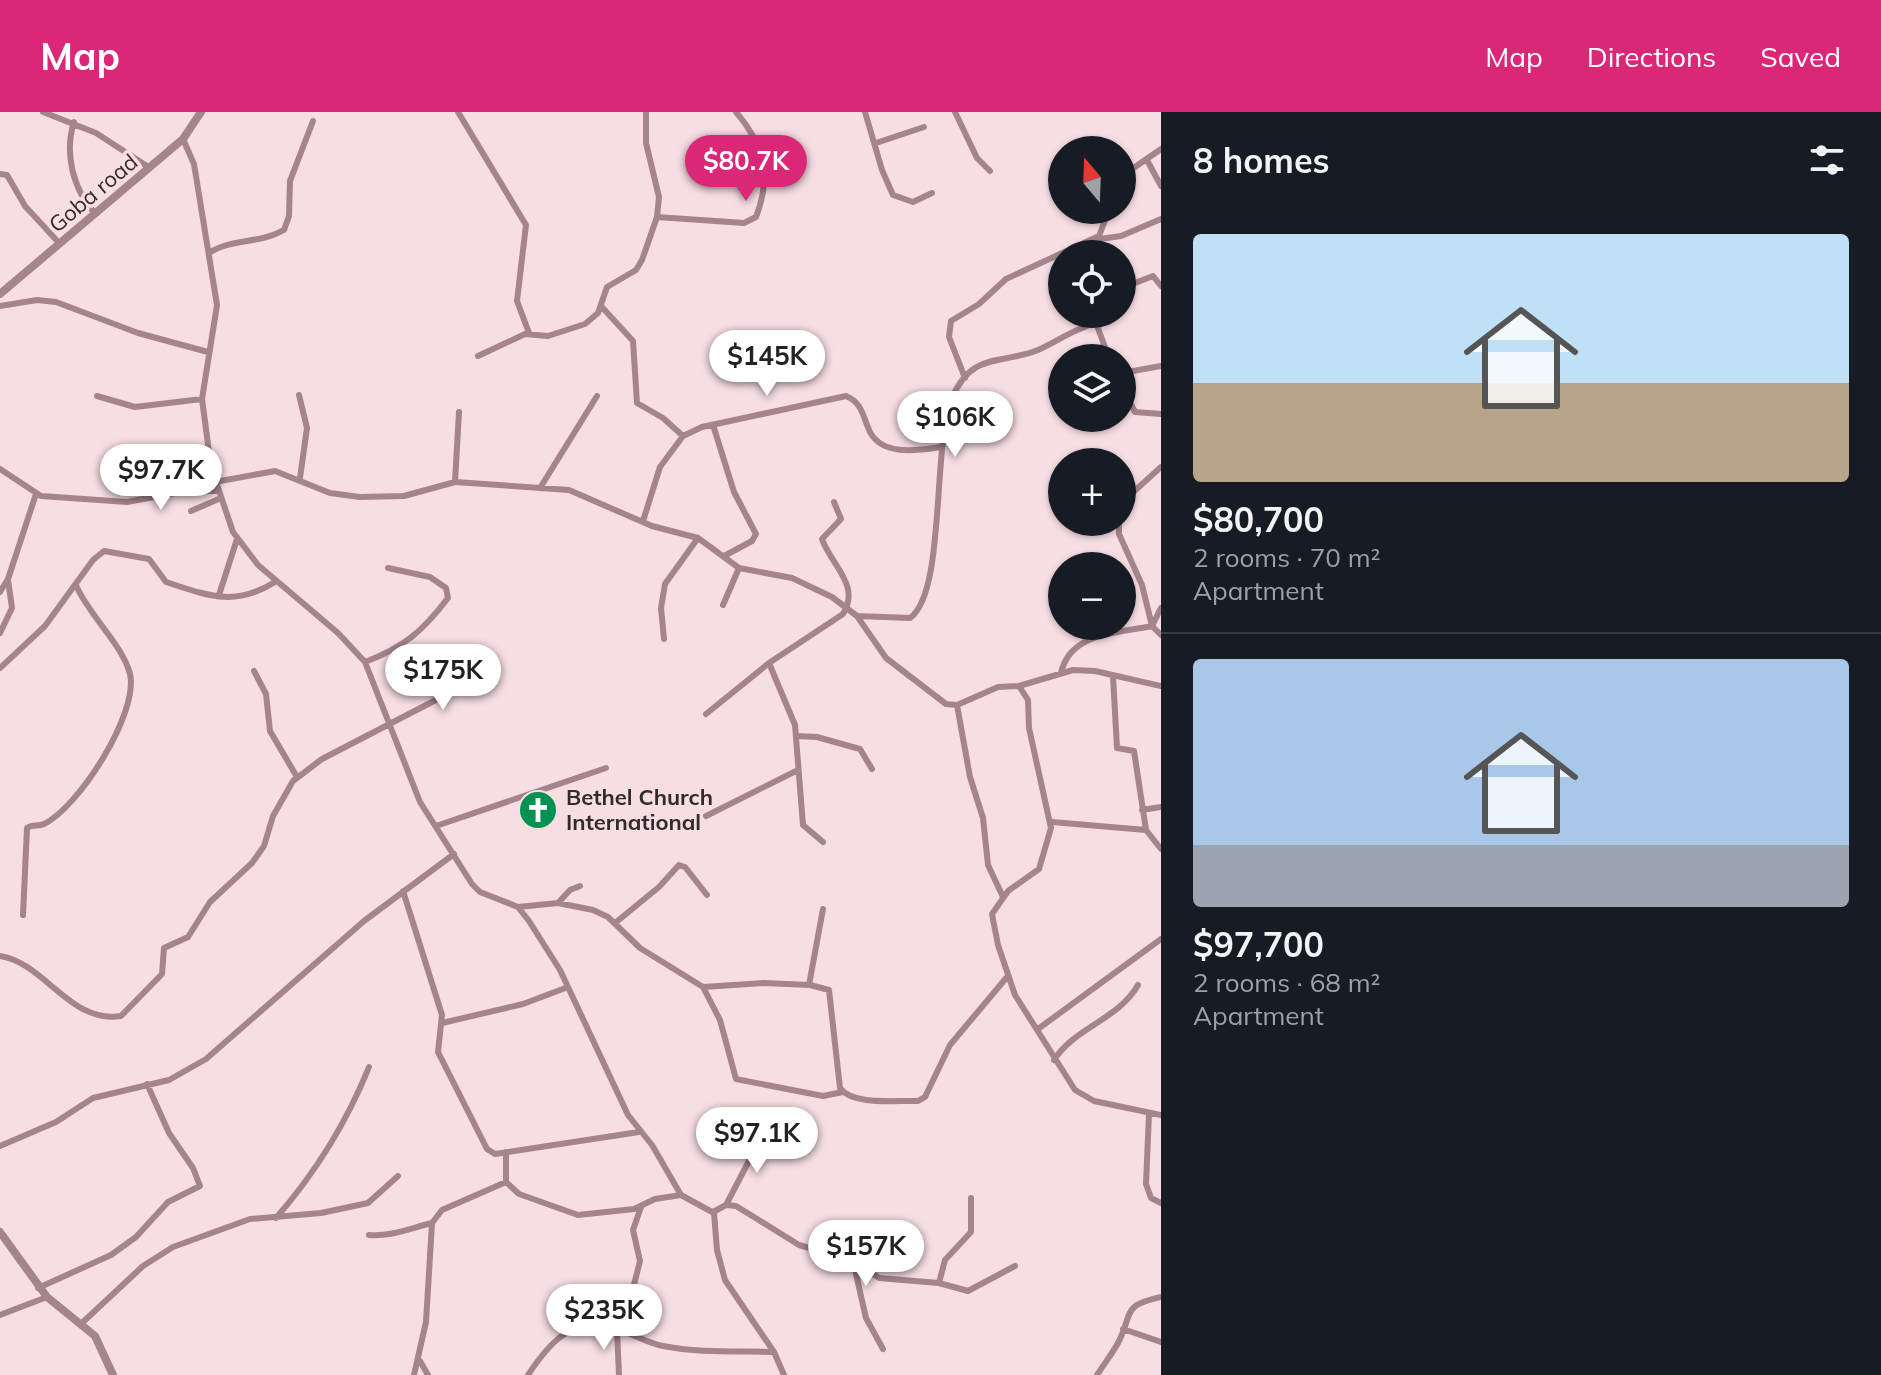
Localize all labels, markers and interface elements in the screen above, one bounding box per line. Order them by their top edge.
text: Map [40,32,120,80]
text: Map [1485,39,1543,74]
text: Directions [1587,39,1716,74]
text: Saved [1760,39,1841,74]
pin: $80.7K [681,135,811,203]
north arrow [1048,136,1136,224]
map controls [1048,136,1136,640]
icon: filters [1805,138,1849,182]
text: 8 homes [1193,139,1330,182]
text: $80.7K [703,144,789,177]
street label: Goba road [43,148,143,238]
button: locate [1048,240,1136,328]
icon: home [1449,286,1593,430]
pin: $145K [711,330,823,398]
text: $145K [727,339,807,372]
button: layers [1048,344,1136,432]
pin: $106K [899,391,1011,459]
text: $106K [915,400,995,433]
pin: $97.7K [96,444,226,512]
button: + [1048,448,1136,536]
text: $97.7K [118,453,204,486]
text: $80,700 [1193,498,1324,541]
text: 2 rooms · 70 m² [1193,541,1380,574]
button: − [1048,552,1136,640]
text: Apartment [1193,574,1324,607]
pin: $175K [387,644,499,712]
text: $175K [403,653,483,686]
icon: home [1449,711,1593,855]
place label: Bethel Church International [566,783,713,836]
church icon: Bethel Church International [517,789,559,831]
text: $97,700 [1193,923,1324,966]
text: 2 rooms · 68 m² [1193,966,1380,999]
text: Apartment [1193,999,1324,1032]
pin: $97.1K [692,1107,822,1175]
text: $97.1K [714,1116,800,1149]
pin: $157K [810,1220,922,1288]
text: $157K [826,1229,906,1262]
pin: $235K [548,1284,660,1352]
text: $235K [564,1293,644,1326]

